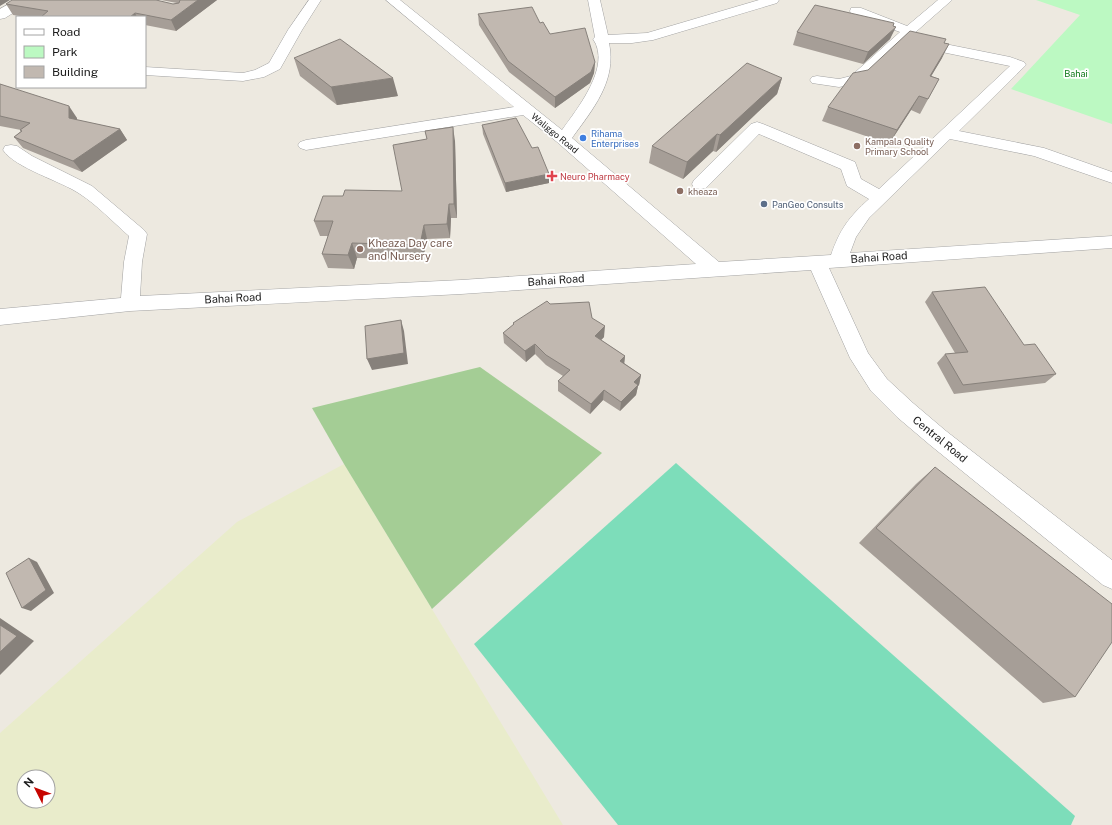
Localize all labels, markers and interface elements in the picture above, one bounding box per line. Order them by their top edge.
legend [16,16,146,88]
text: Road [52,25,80,39]
text: Park [52,45,78,59]
text: Building [52,65,98,79]
park label: Bahai [1064,68,1088,79]
street label: Waliggo Road [529,111,581,155]
place label: Rihama Enterprises [591,128,639,149]
marker: Rihama Enterprises [578,133,588,143]
place label: Kampala Quality Primary School [865,136,934,157]
marker: Kampala Quality Primary School [852,141,862,151]
marker: Neuro Pharmacy [547,171,557,181]
place label: Neuro Pharmacy [560,171,630,182]
marker: kheaza [675,186,685,196]
place label: kheaza [688,186,718,197]
marker: PanGeo Consults [759,199,769,209]
place label: PanGeo Consults [772,199,844,210]
place label: Kheaza Day care and Nursery [368,237,453,262]
marker: Kheaza Day care and Nursery [355,244,365,254]
street label: Bahai Road [850,249,908,265]
street label: Bahai Road [527,272,585,288]
street label: Bahai Road [204,291,262,305]
street label: Central Road [910,413,970,465]
north arrow [16,769,56,809]
text: N [21,775,36,790]

